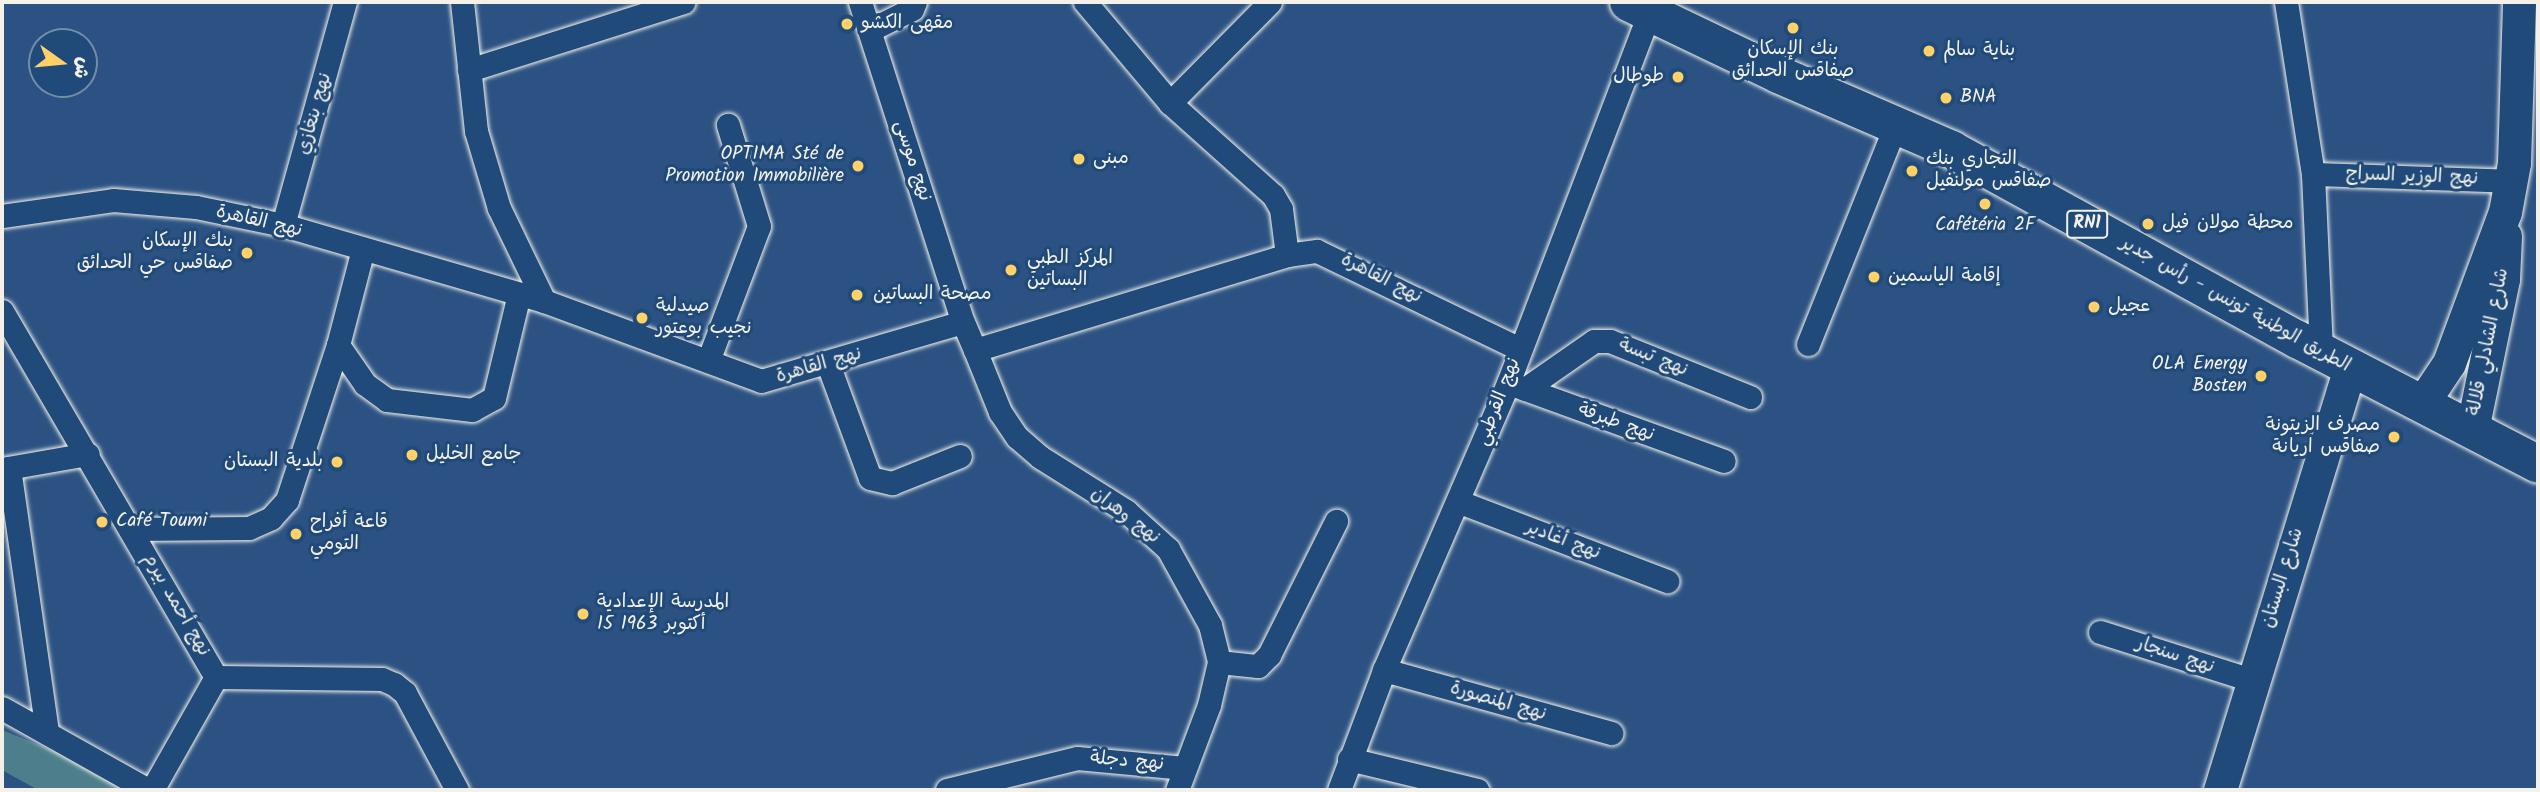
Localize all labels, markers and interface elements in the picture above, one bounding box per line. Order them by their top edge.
place label: مقهى الكشو [861,13,953,35]
marker: مقهى الكشو [839,16,855,32]
marker: بنك الإسكان صفاقس الحدائق [1785,20,1801,36]
north arrow [28,28,98,98]
place label: بنك الإسكان صفاقس الحدائق [1732,39,1854,83]
place label: بناية سالم [1943,40,2015,62]
marker: بناية سالم [1921,43,1937,59]
text: ش [64,54,99,82]
place label: طوطال [1613,66,1664,88]
marker: طوطال [1670,69,1686,85]
street label: نهج بنغازي [292,71,338,157]
place label: BNA [1960,87,1997,109]
marker: BNA [1938,90,1954,106]
street label: نهج موسى [888,118,936,204]
place label: OPTIMA Sté de Promotion Immobilière [665,144,844,188]
place label: مبنى [1093,148,1129,170]
place label: التجاري بنك صفاقس مولنفيل [1926,149,2051,193]
marker: مبنى [1071,151,1087,167]
marker: OPTIMA Sté de Promotion Immobilière [850,158,866,174]
marker: التجاري بنك صفاقس مولنفيل [1904,163,1920,179]
street label: نهج الوزير السراج [2345,163,2479,191]
marker: Cafétéria 2F [1977,196,1993,212]
street label: نهج القاهرة [214,201,304,243]
road number: RN1 [2066,210,2108,238]
place label: محطة مولان فيل [2162,213,2294,235]
place label: Cafétéria 2F [1935,215,2035,237]
marker: محطة مولان فيل [2140,216,2156,232]
place label: بنك الإسكان صفاقس حي الحدائق [77,231,233,275]
street label: الطريق الوطنية تونس - رأس جدير [2116,232,2354,378]
marker: بنك الإسكان صفاقس حي الحدائق [239,245,255,261]
place label: المركز الطبي البساتين [1027,248,1113,292]
street label: نهج القاهرة [1337,249,1425,309]
marker: المركز الطبي البساتين [1001,260,1021,280]
place label: إقامة الياسمين [1888,266,2000,288]
street label: شارع الشادلي قلالة [2464,266,2514,418]
marker: إقامة الياسمين [1866,269,1882,285]
place label: مصحة البساتين [873,284,992,306]
marker: مصحة البساتين [847,285,867,305]
place label: صيدلية نجيب بوعتور [656,296,751,340]
place label: عجيل [2108,296,2150,318]
marker: عجيل [2086,299,2102,315]
marker: صيدلية نجيب بوعتور [634,310,650,326]
street label: نهج تبسة [1615,334,1691,382]
street label: نهج القاهرة [774,343,864,389]
place label: OLA Energy Bosten [2152,354,2247,398]
street label: نهج القرطبي [1472,355,1526,449]
marker: OLA Energy Bosten [2253,368,2269,384]
street label: نهج طبرقة [1575,399,1657,447]
place label: مصرف الزيتونة صفاقس اريانة [2265,415,2380,459]
marker: مصرف الزيتونة صفاقس اريانة [2386,429,2402,445]
place label: جامع الخليل [426,444,522,466]
marker: جامع الخليل [404,447,420,463]
place label: بلدية البستان [224,451,323,473]
marker: بلدية البستان [329,454,345,470]
street label: نهج وهران [1086,483,1164,549]
place label: Café Toumi [116,511,207,533]
place label: قاعة أفراح التومي [310,512,388,556]
marker: Café Toumi [94,514,110,530]
street label: نهج أغادير [1523,516,1603,566]
street label: شارع البستان [2257,525,2309,631]
marker: قاعة أفراح التومي [288,526,304,542]
street label: نهج أحمد بيرم [137,549,215,661]
place label: المدرسة الإعدادية 15 أكتوبر 1963 [597,592,729,636]
marker: المدرسة الإعدادية 15 أكتوبر 1963 [575,606,591,622]
street label: نهج سنجار [2133,633,2217,679]
street label: نهج المنصورة [1447,677,1549,727]
street label: نهج دجلة [1089,747,1165,777]

